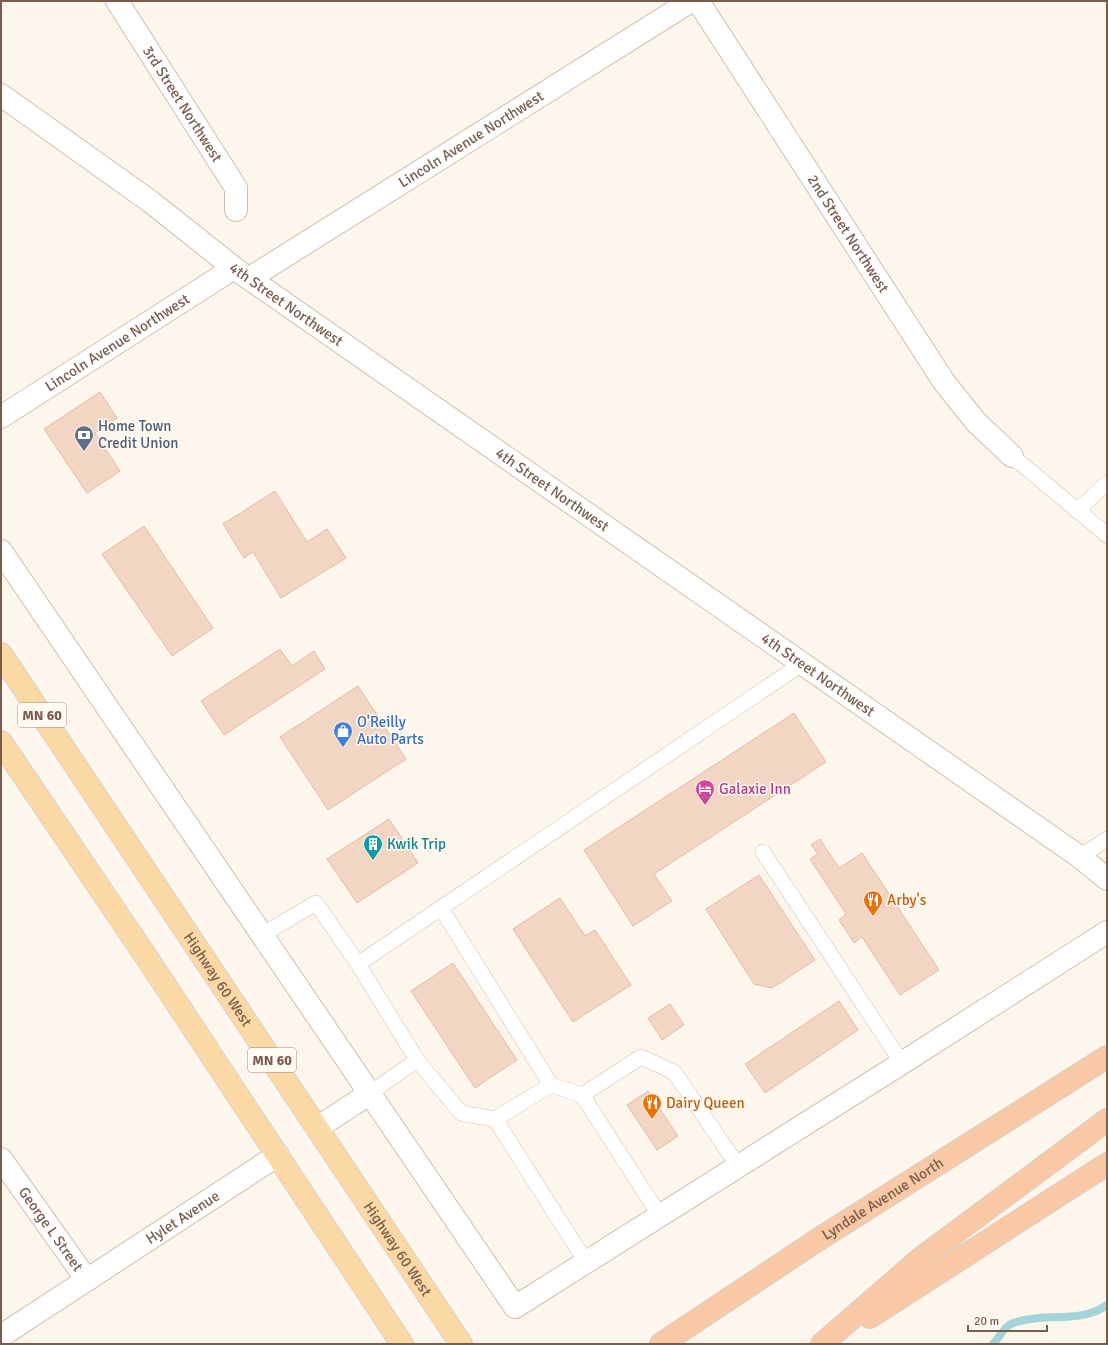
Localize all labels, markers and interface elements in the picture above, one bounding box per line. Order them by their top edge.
street label: 3rd Street Northwest [139,42,226,165]
street label: Lincoln Avenue Northwest [395,87,547,191]
street label: 2nd Street Northwest [804,171,893,296]
street label: 4th Street Northwest [226,259,347,350]
street label: Lincoln Avenue Northwest [42,290,193,395]
place label: Home Town Credit Union [98,417,179,452]
bank icon: Home Town Credit Union [73,424,95,452]
street label: 4th Street Northwest [492,444,612,535]
street label: 4th Street Northwest [758,629,878,720]
road number: MN 60 [18,703,66,727]
place label: O'Reilly Auto Parts [357,713,424,748]
shop icon: O'Reilly Auto Parts [332,720,354,748]
hotel icon: Galaxie Inn [694,778,716,806]
place label: Galaxie Inn [719,780,791,798]
building icon: Kwik Trip [362,833,384,861]
place label: Kwik Trip [387,835,446,853]
restaurant icon: Arby's [862,889,884,917]
place label: Arby's [887,891,927,909]
street label: Highway 60 West [180,929,256,1030]
road number: MN 60 [248,1048,296,1072]
restaurant icon: Dairy Queen [641,1092,663,1120]
place label: Dairy Queen [666,1094,745,1112]
street label: Lyndale Avenue North [818,1154,947,1244]
street label: George L Street [15,1183,87,1275]
street label: Hylet Avenue [142,1187,223,1248]
street label: Highway 60 West [360,1198,435,1299]
scale bar [968,1307,1047,1333]
text: 20 m [974,1314,999,1329]

